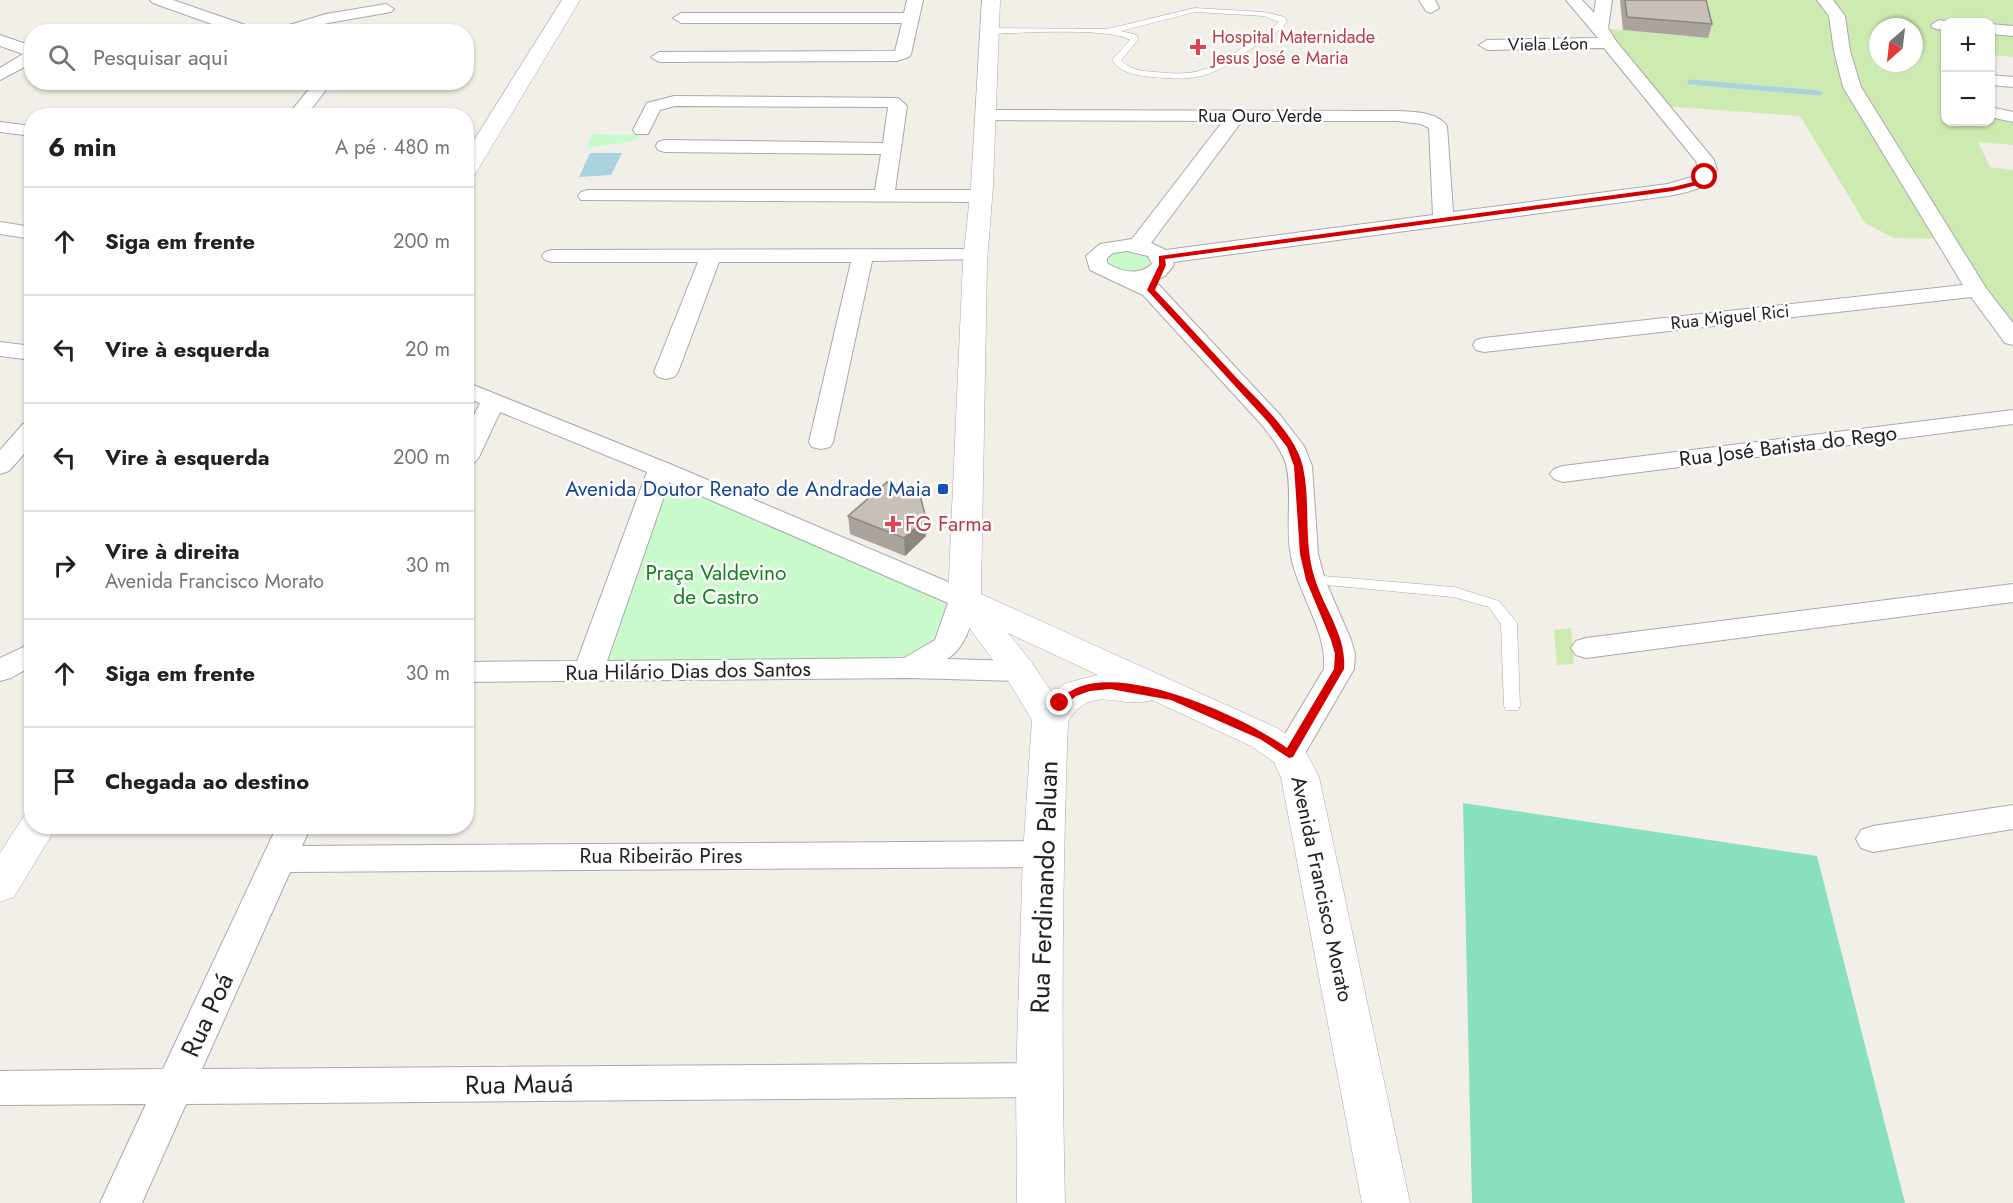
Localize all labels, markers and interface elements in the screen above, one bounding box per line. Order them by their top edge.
north arrow [1869,18,1923,72]
map controls [1941,18,1995,126]
button: + [1941,18,1995,72]
search box [24,24,474,90]
place label: Hospital Maternidade Jesus José e Maria [1210,24,1375,71]
street label: Viela Léon [1507,30,1589,58]
marker: Hospital Maternidade Jesus José e Maria [1189,38,1207,56]
icon: search [45,41,78,74]
text: Pesquisar aqui [93,41,228,73]
button: − [1941,72,1995,126]
street label: Rua Ouro Verde [1198,103,1322,129]
text: 6 min [48,128,117,166]
text: A pé · 480 m [335,133,450,162]
route start [1691,163,1717,189]
icon: ahead [48,225,81,258]
text: Siga em frente [105,225,255,257]
text: 200 m [393,227,450,256]
street label: Rua Miguel Rici [1669,298,1791,336]
icon: left [48,333,81,366]
text: Vire à esquerda [105,333,270,365]
text: 20 m [405,335,450,364]
street label: Rua José Batista do Rego [1677,418,1899,474]
icon: left [48,441,81,474]
text: Vire à esquerda [105,441,270,473]
text: 200 m [393,443,450,472]
place label: Avenida Doutor Renato de Andrade Maia [565,474,931,504]
marker: Avenida Doutor Renato de Andrade Maia [936,482,950,496]
place label: FG Farma [905,509,992,539]
marker: FG Farma [886,517,900,531]
text: Vire à direita [105,535,240,567]
icon: right [48,549,81,582]
text: 30 m [405,551,450,580]
park label: Praça Valdevino de Castro [645,558,787,612]
text: Avenida Francisco Morato [105,567,324,596]
street label: Rua Hilário Dias dos Santos [565,654,811,688]
icon: ahead [48,657,81,690]
text: Siga em frente [105,657,255,689]
text: 30 m [405,659,450,688]
route end [1046,689,1072,715]
street label: Rua Ferdinando Paluan [1021,760,1067,1014]
icon: arrive [48,765,81,798]
text: Chegada ao destino [105,765,309,797]
street label: Avenida Francisco Morato [1283,773,1361,1005]
street label: Rua Ribeirão Pires [580,841,742,871]
street label: Rua Poá [171,967,243,1063]
street label: Rua Mauá [465,1064,573,1104]

